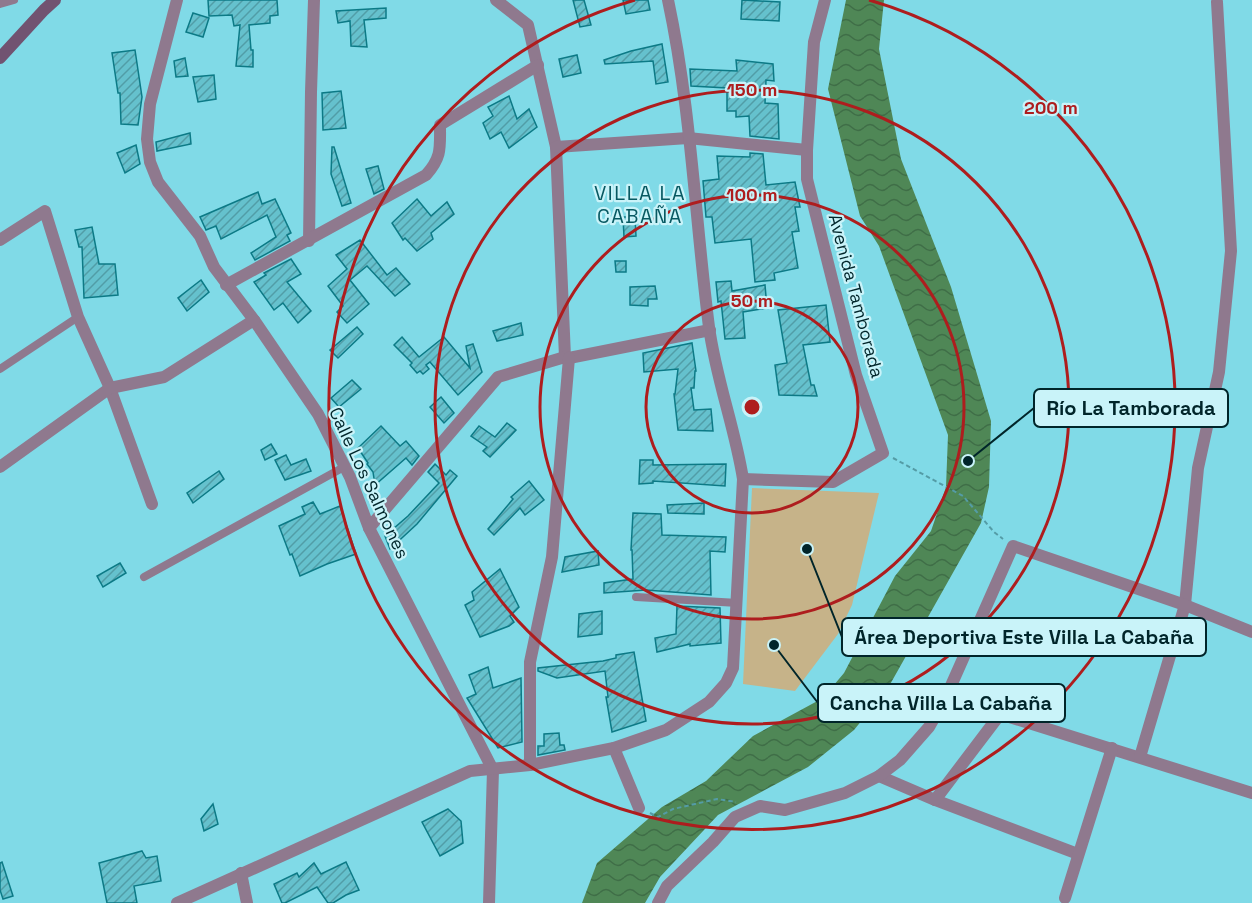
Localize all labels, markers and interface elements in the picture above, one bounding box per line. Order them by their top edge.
text: 150 m [727,78,777,101]
text: 200 m [1024,96,1078,119]
district label: VILLA LA CABAÑA [594,180,686,229]
text: 100 m [726,183,778,206]
street label: Avenida Tamborada [824,211,889,380]
text: 50 m [731,289,773,312]
callout: Río La Tamborada [1034,389,1228,427]
text: Río La Tamborada [1046,395,1216,421]
centre of rings [742,397,762,417]
street label: Calle Los Salmones [324,403,415,562]
callout: Área Deportiva Este Villa La Cabaña [842,618,1206,656]
text: Área Deportiva Este Villa La Cabaña [854,624,1194,650]
callout: Cancha Villa La Cabaña [818,684,1065,722]
text: Cancha Villa La Cabaña [830,690,1053,716]

